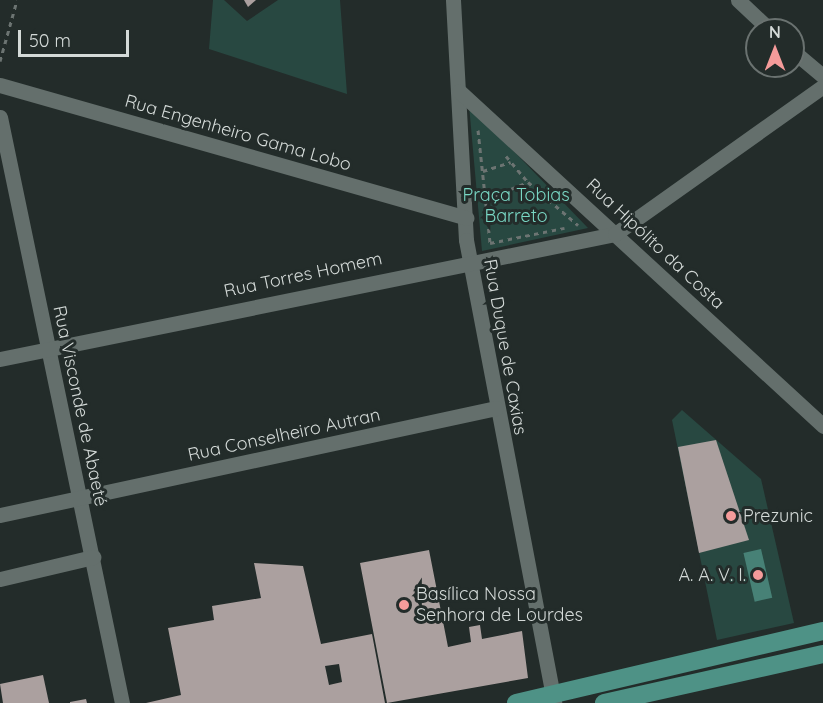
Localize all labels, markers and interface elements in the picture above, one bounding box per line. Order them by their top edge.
scale bar [21,18,132,56]
north arrow [745,18,805,78]
text: N [769,22,781,42]
text: 50 m [29,29,71,52]
street label: Rua Engenheiro Gama Lobo [122,90,354,176]
street label: Rua Hipólito da Costa [581,174,729,314]
park label: Praça Tobias Barreto [462,185,570,228]
street label: Rua Torres Homem [222,248,384,302]
street label: Rua Duque de Caxias [479,258,531,436]
street label: Rua Visconde de Abaeté [48,304,112,508]
street label: Rua Conselheiro Autran [186,404,382,466]
place label: Prezunic [743,505,813,527]
marker: Prezunic [724,509,738,523]
place label: A. A. V. I. [678,564,746,586]
marker: A. A. V. I. [751,568,765,582]
place label: Basílica Nossa Senhora de Lourdes [416,584,583,626]
marker: Basílica Nossa Senhora de Lourdes [397,598,411,612]

